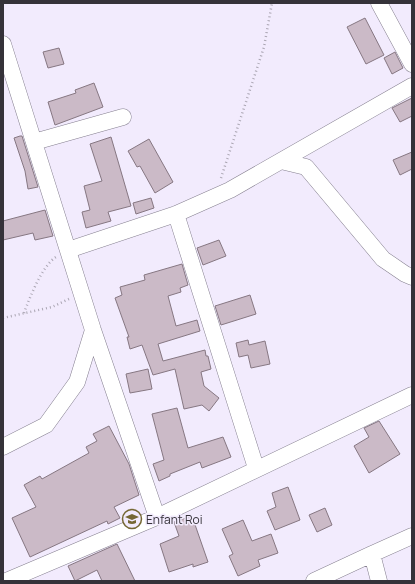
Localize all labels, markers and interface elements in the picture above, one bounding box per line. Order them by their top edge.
school or university icon: Enfant Roi [121,508,143,530]
place label: Enfant Roi [146,511,203,528]

